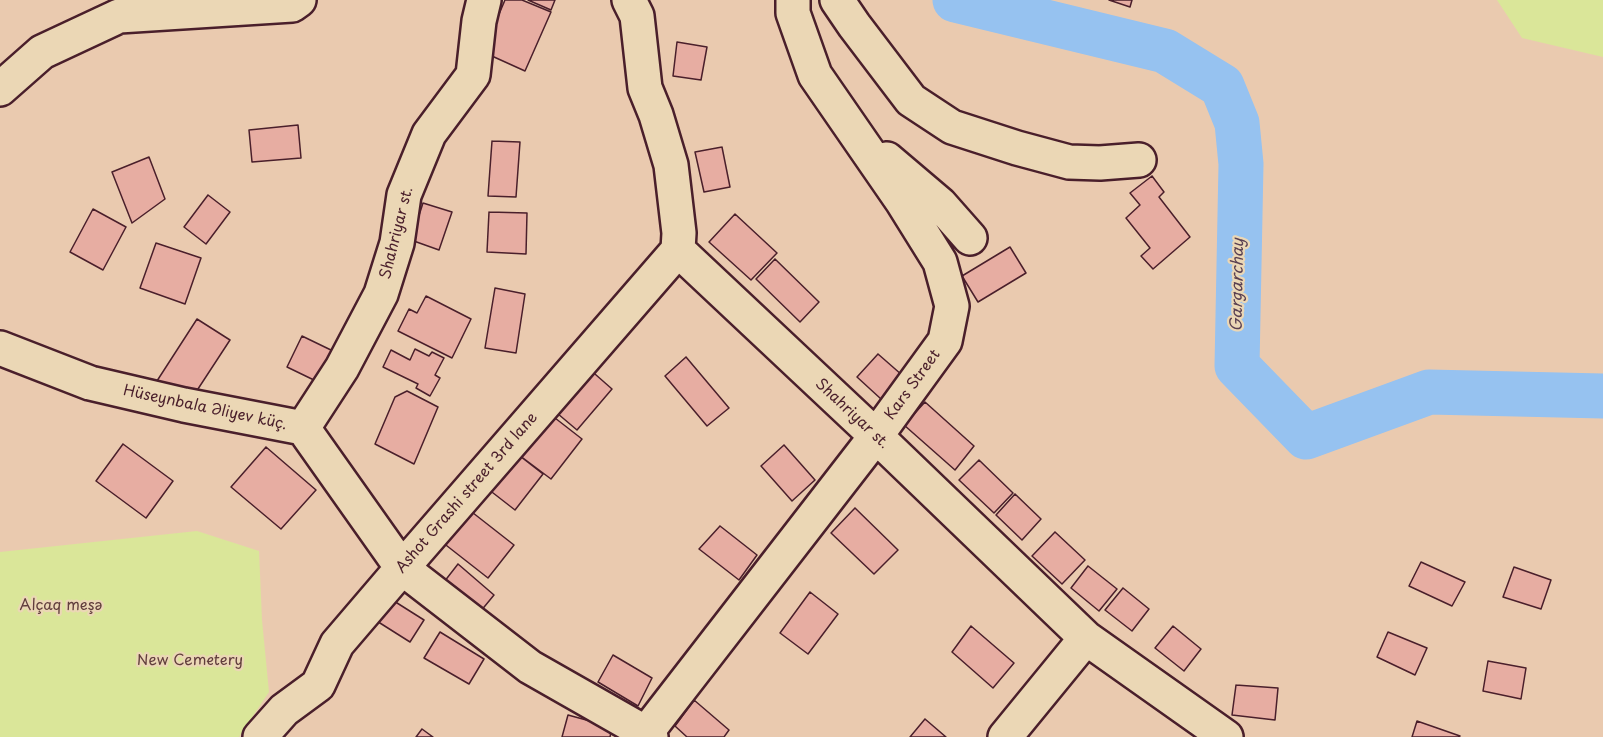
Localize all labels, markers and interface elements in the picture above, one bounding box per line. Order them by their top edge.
street label: Shahriyar st. [377,185,417,281]
water label: Gargarchay [1228,238,1248,332]
street label: Kars Street [881,346,945,424]
street label: Shahriyar st. [811,375,893,453]
street label: Hüseynbala Əliyev küç. [122,382,288,434]
street label: Ashot Grashi street 3rd lane [392,409,542,577]
park label: Alçaq meşə [20,597,102,615]
park label: New Cemetery [137,652,243,670]

